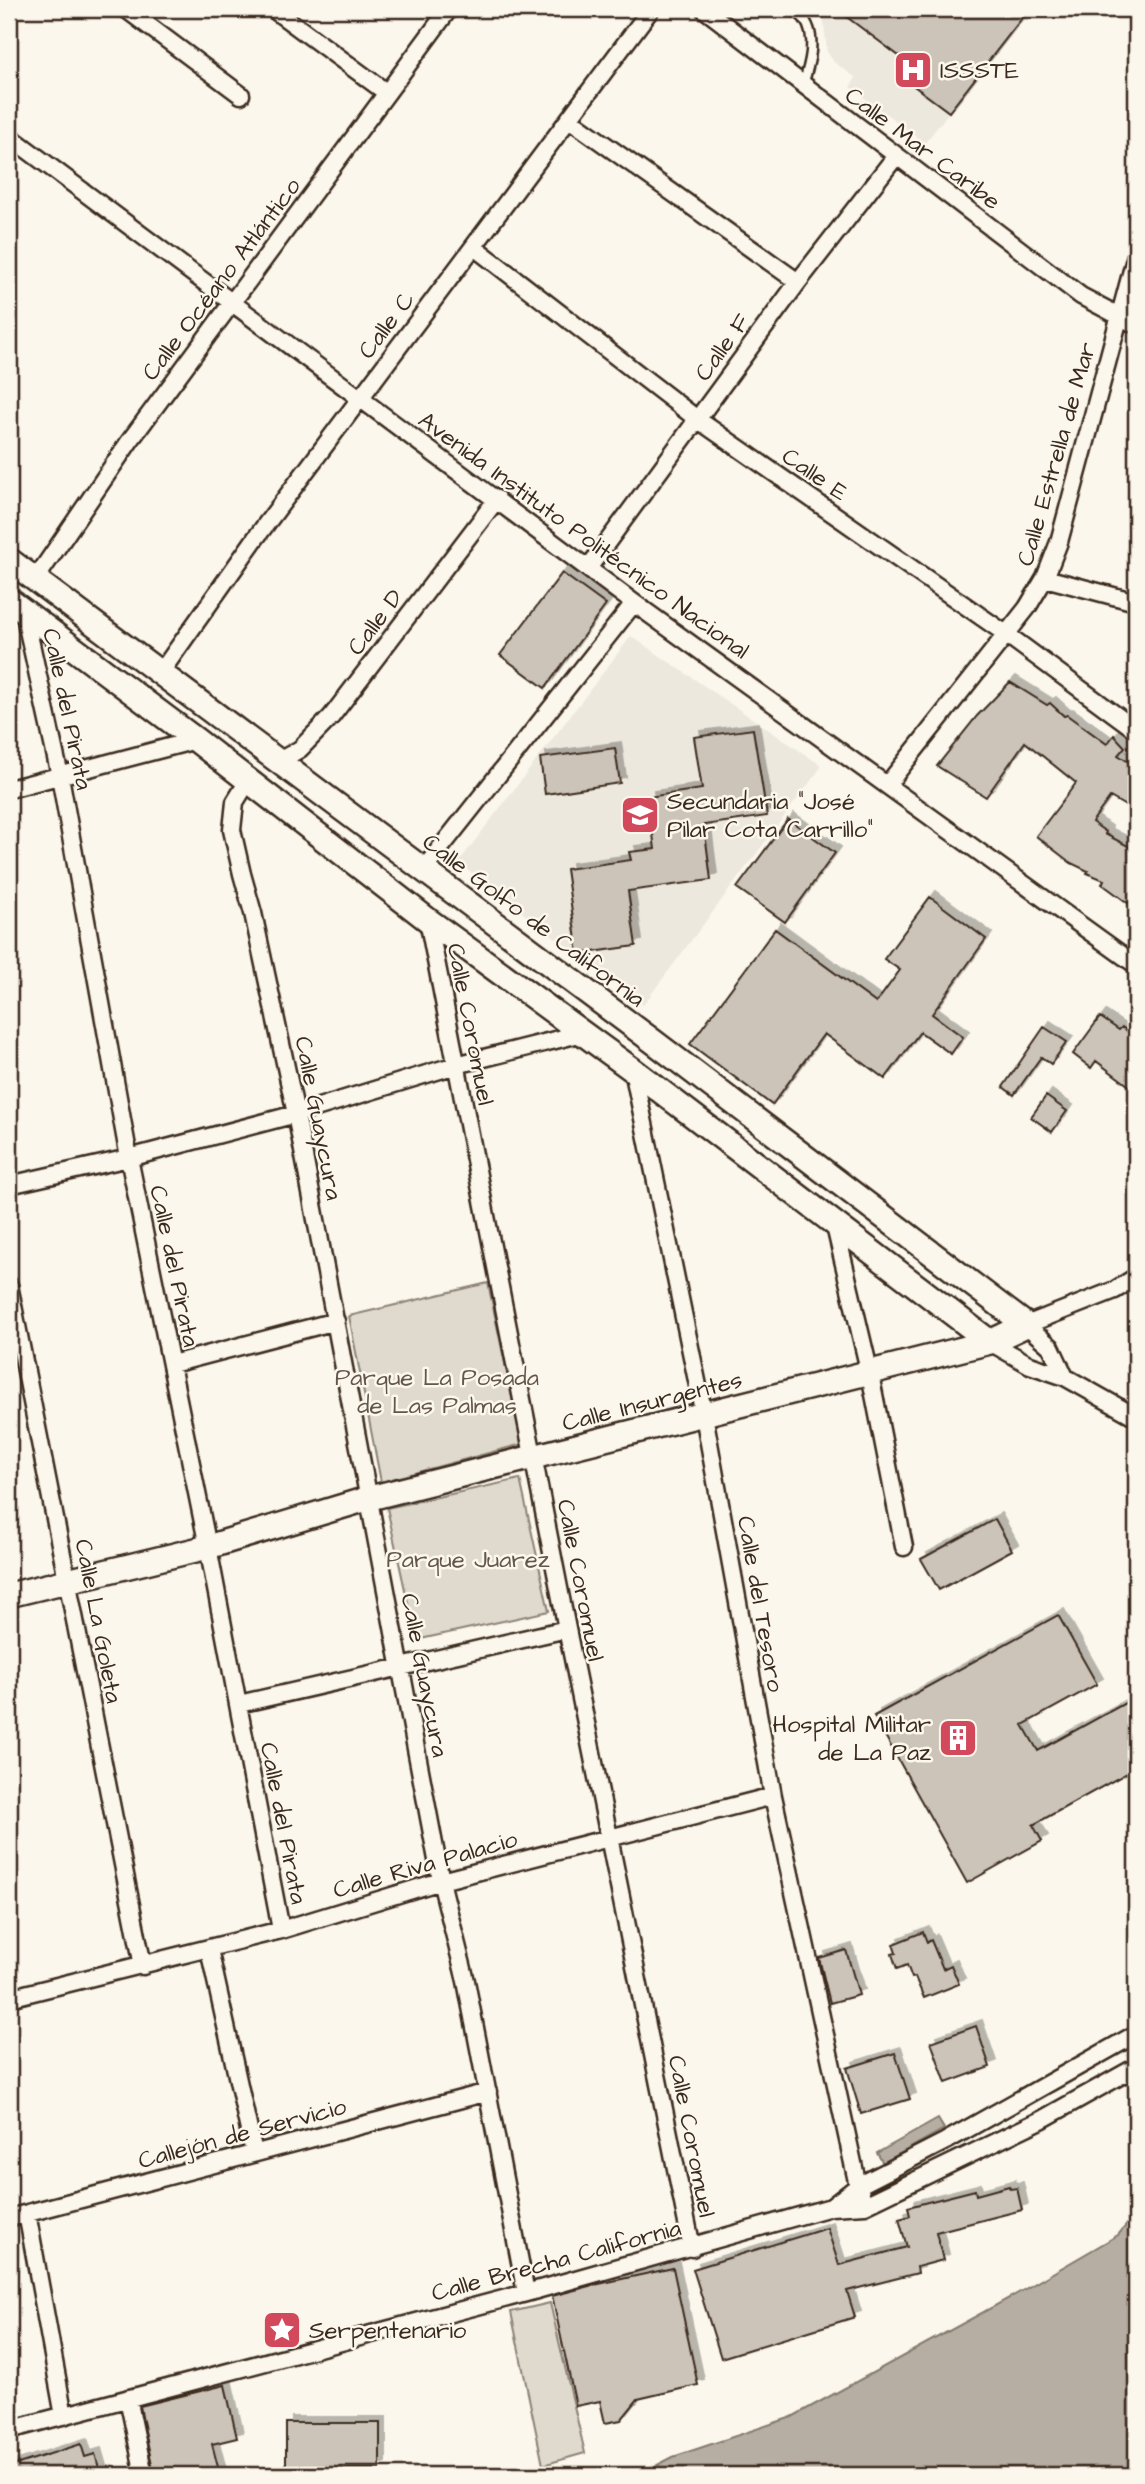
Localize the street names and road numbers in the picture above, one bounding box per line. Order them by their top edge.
street label: Calle Mar Caribe [838,79,1007,219]
street label: Calle Océano Atlántico [134,171,310,388]
street label: Calle C [350,285,423,366]
street label: Calle F [687,307,759,388]
street label: Calle Estrella de Mar [1009,339,1105,570]
street label: Avenida Instituto Politécnico Nacional [411,404,756,668]
street label: Calle E [775,440,854,510]
street label: Calle D [340,582,412,663]
street label: Calle del Pirata [33,625,101,793]
street label: Calle Golfo de California [415,826,652,1016]
street label: Calle Coromuel [438,940,502,1108]
street label: Calle Guaycura [284,1033,351,1203]
street label: Calle del Pirata [140,1182,208,1350]
street label: Calle Insurgentes [559,1363,746,1442]
street label: Calle Coromuel [548,1496,612,1664]
street label: Calle del Tesoro [728,1513,792,1695]
street label: Calle La Goleta [65,1536,131,1706]
street label: Calle Guaycura [390,1590,457,1760]
street label: Calle del Pirata [251,1739,315,1907]
street label: Calle Riva Palacio [329,1822,522,1908]
street label: Calle Coromuel [659,2052,723,2220]
street label: Callejón de Servicio [134,2090,351,2178]
street label: Calle Brecha California [428,2211,685,2311]

